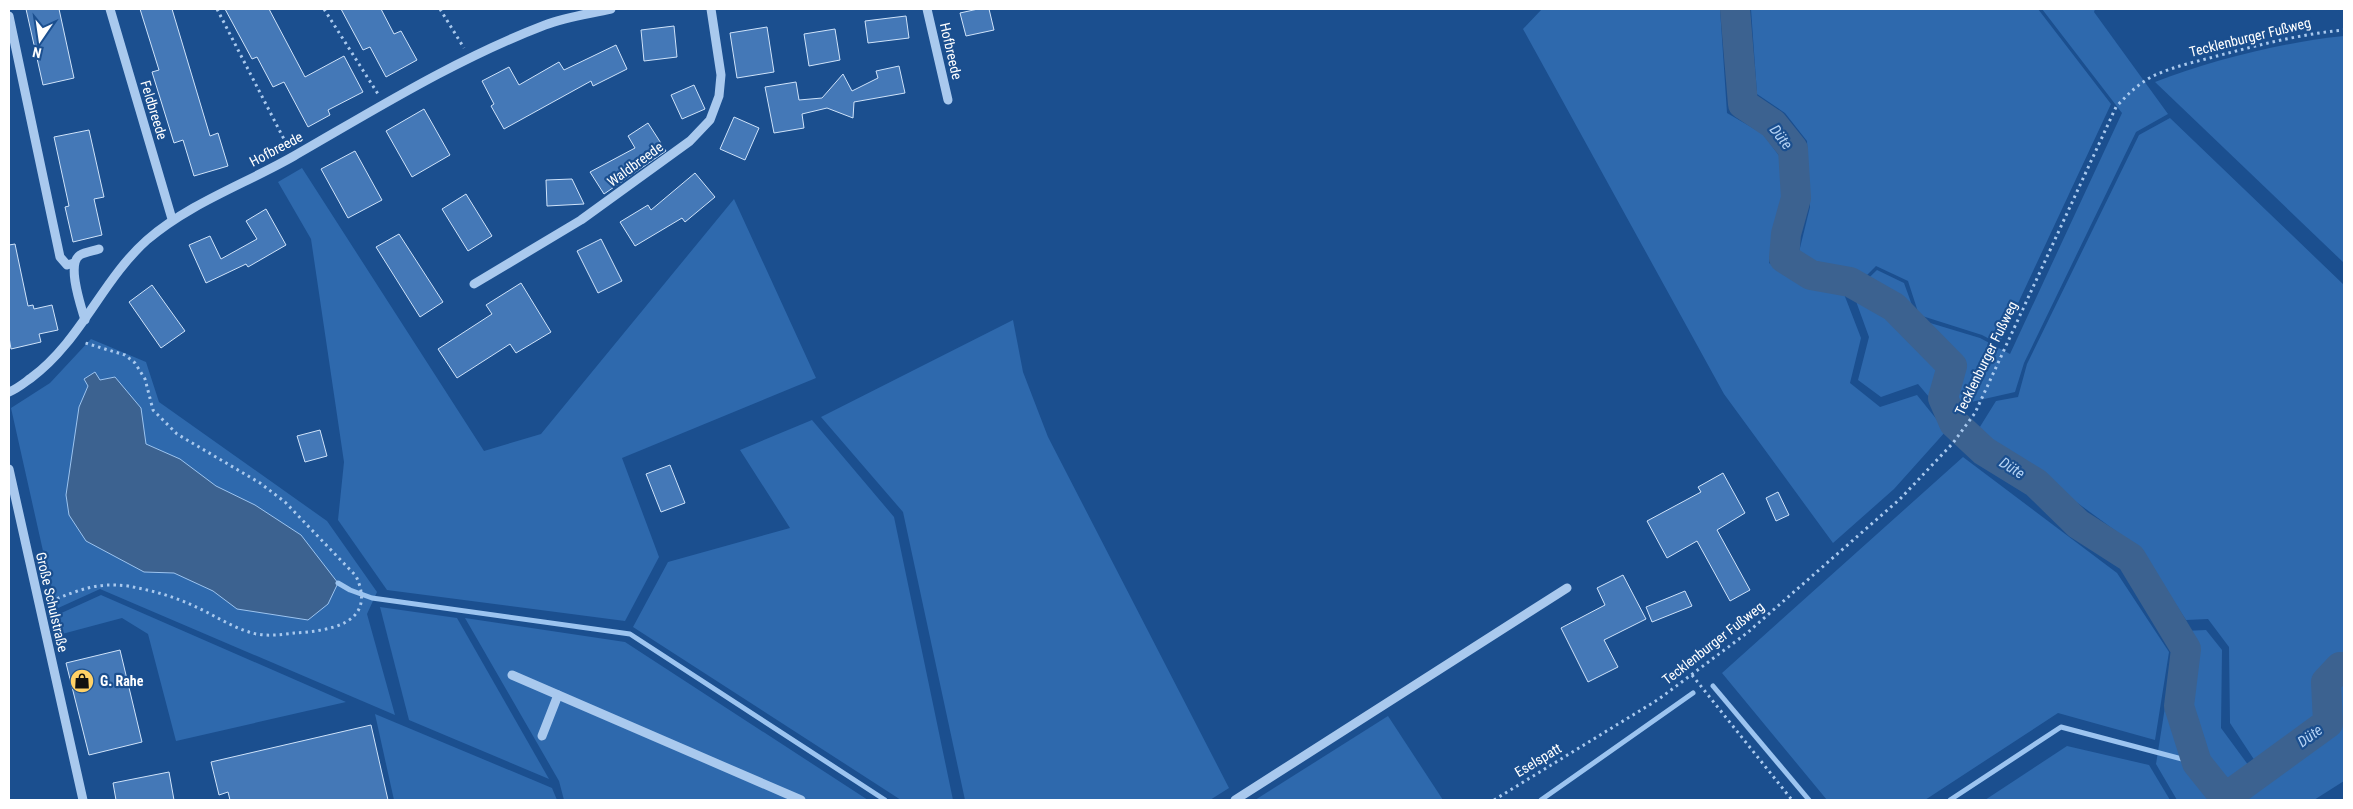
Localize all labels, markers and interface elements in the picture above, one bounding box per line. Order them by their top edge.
street label: Tecklenburger Fußweg [2188,14,2312,60]
north arrow [15,15,65,65]
street label: Hofbreede [937,21,965,81]
text: N [31,44,43,61]
street label: Feldbreede [137,79,171,142]
water label: Düte [1766,121,1796,153]
street label: Hofbreede [247,128,306,170]
street label: Waldbreede [604,138,666,190]
street label: Tecklenburger Fußweg [1952,299,2020,417]
water label: Düte [1996,453,2028,483]
street label: Große Schulstraße [33,550,71,654]
street label: Tecklenburger Fußweg [1659,598,1767,688]
shop icon: G. Rahe [69,668,95,694]
place label: G. Rahe [100,673,144,689]
water label: Düte [2294,721,2326,751]
street label: Eselspatt [1512,740,1564,780]

